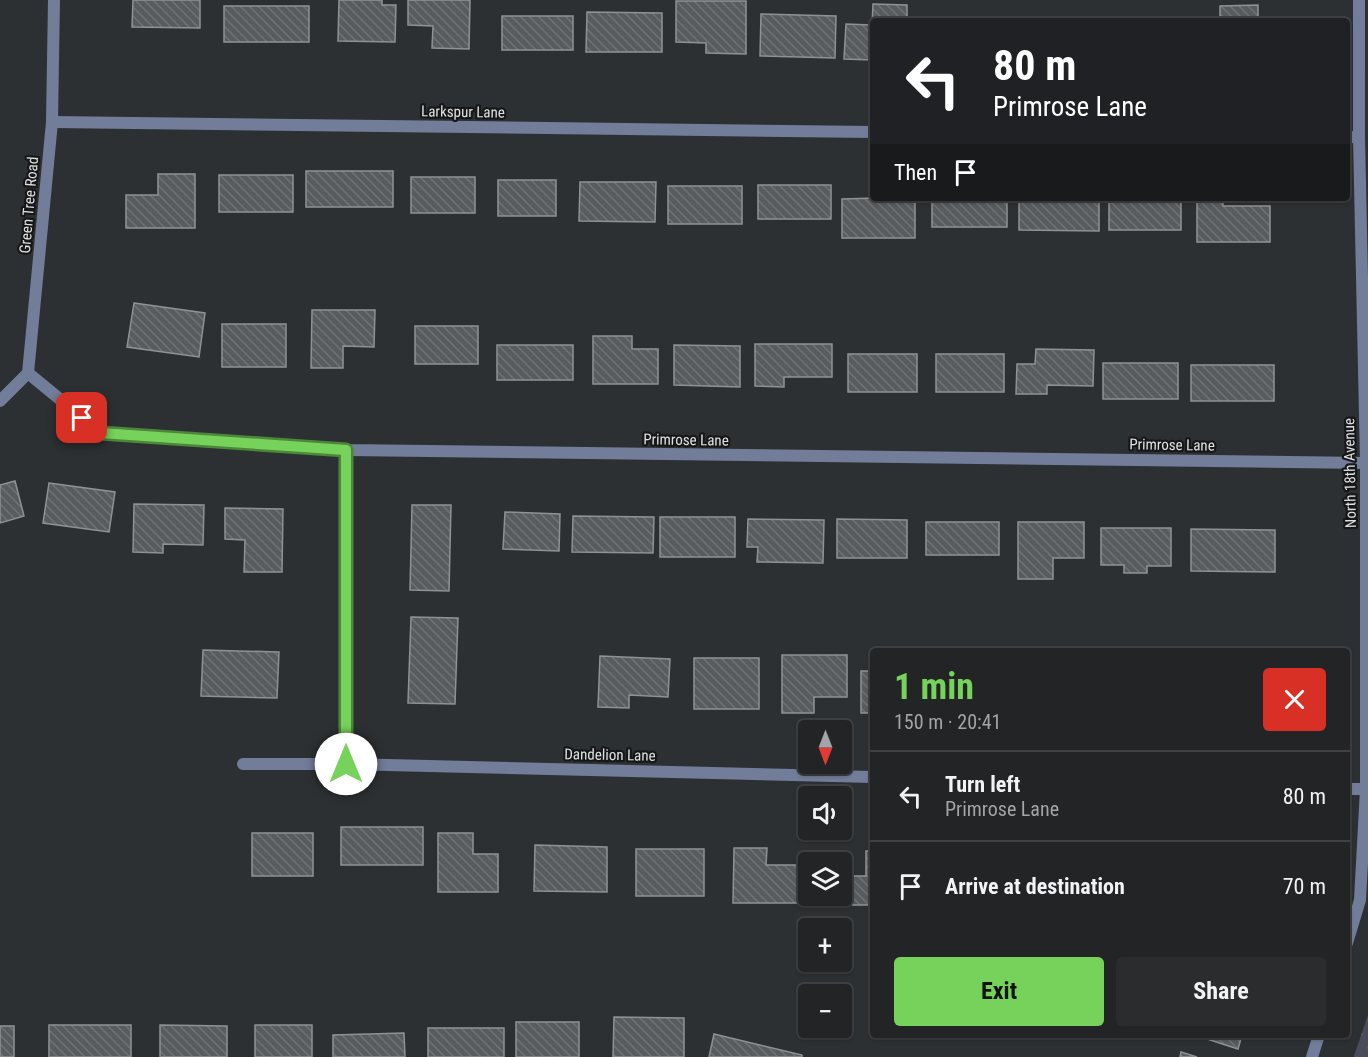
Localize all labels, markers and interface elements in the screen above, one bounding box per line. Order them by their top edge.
text: 80 m [993,41,1076,90]
icon: left [894,42,972,120]
text: Primrose Lane [993,91,1147,123]
street label: Larkspur Lane [421,102,505,122]
street label: Green Tree Road [16,156,42,254]
icon: arrive [949,156,982,189]
text: Then [894,160,937,185]
pin [56,392,107,443]
icon: arrive [65,401,98,434]
street label: North 18th Avenue [1340,418,1360,528]
street label: Primrose Lane [643,430,729,450]
street label: Primrose Lane [1129,435,1215,455]
text: 1 min [894,666,974,708]
button: close [1263,668,1326,731]
text: 150 m · 20:41 [894,710,1001,734]
north arrow [798,720,852,774]
map controls [798,720,852,1038]
position arrow [314,732,378,796]
street label: Dandelion Lane [564,745,656,765]
text: Turn left [945,772,1020,797]
icon: left [894,780,927,813]
text: 80 m [1283,784,1326,809]
button: sound [798,786,852,840]
text: Primrose Lane [945,797,1059,821]
button: layers [798,852,852,906]
icon: arrive [894,870,927,903]
text: Arrive at destination [945,874,1125,899]
text: 70 m [1283,874,1326,899]
button: + [798,918,852,972]
button: Exit [894,957,1104,1026]
button: Share [1116,957,1326,1026]
button: − [798,984,852,1038]

